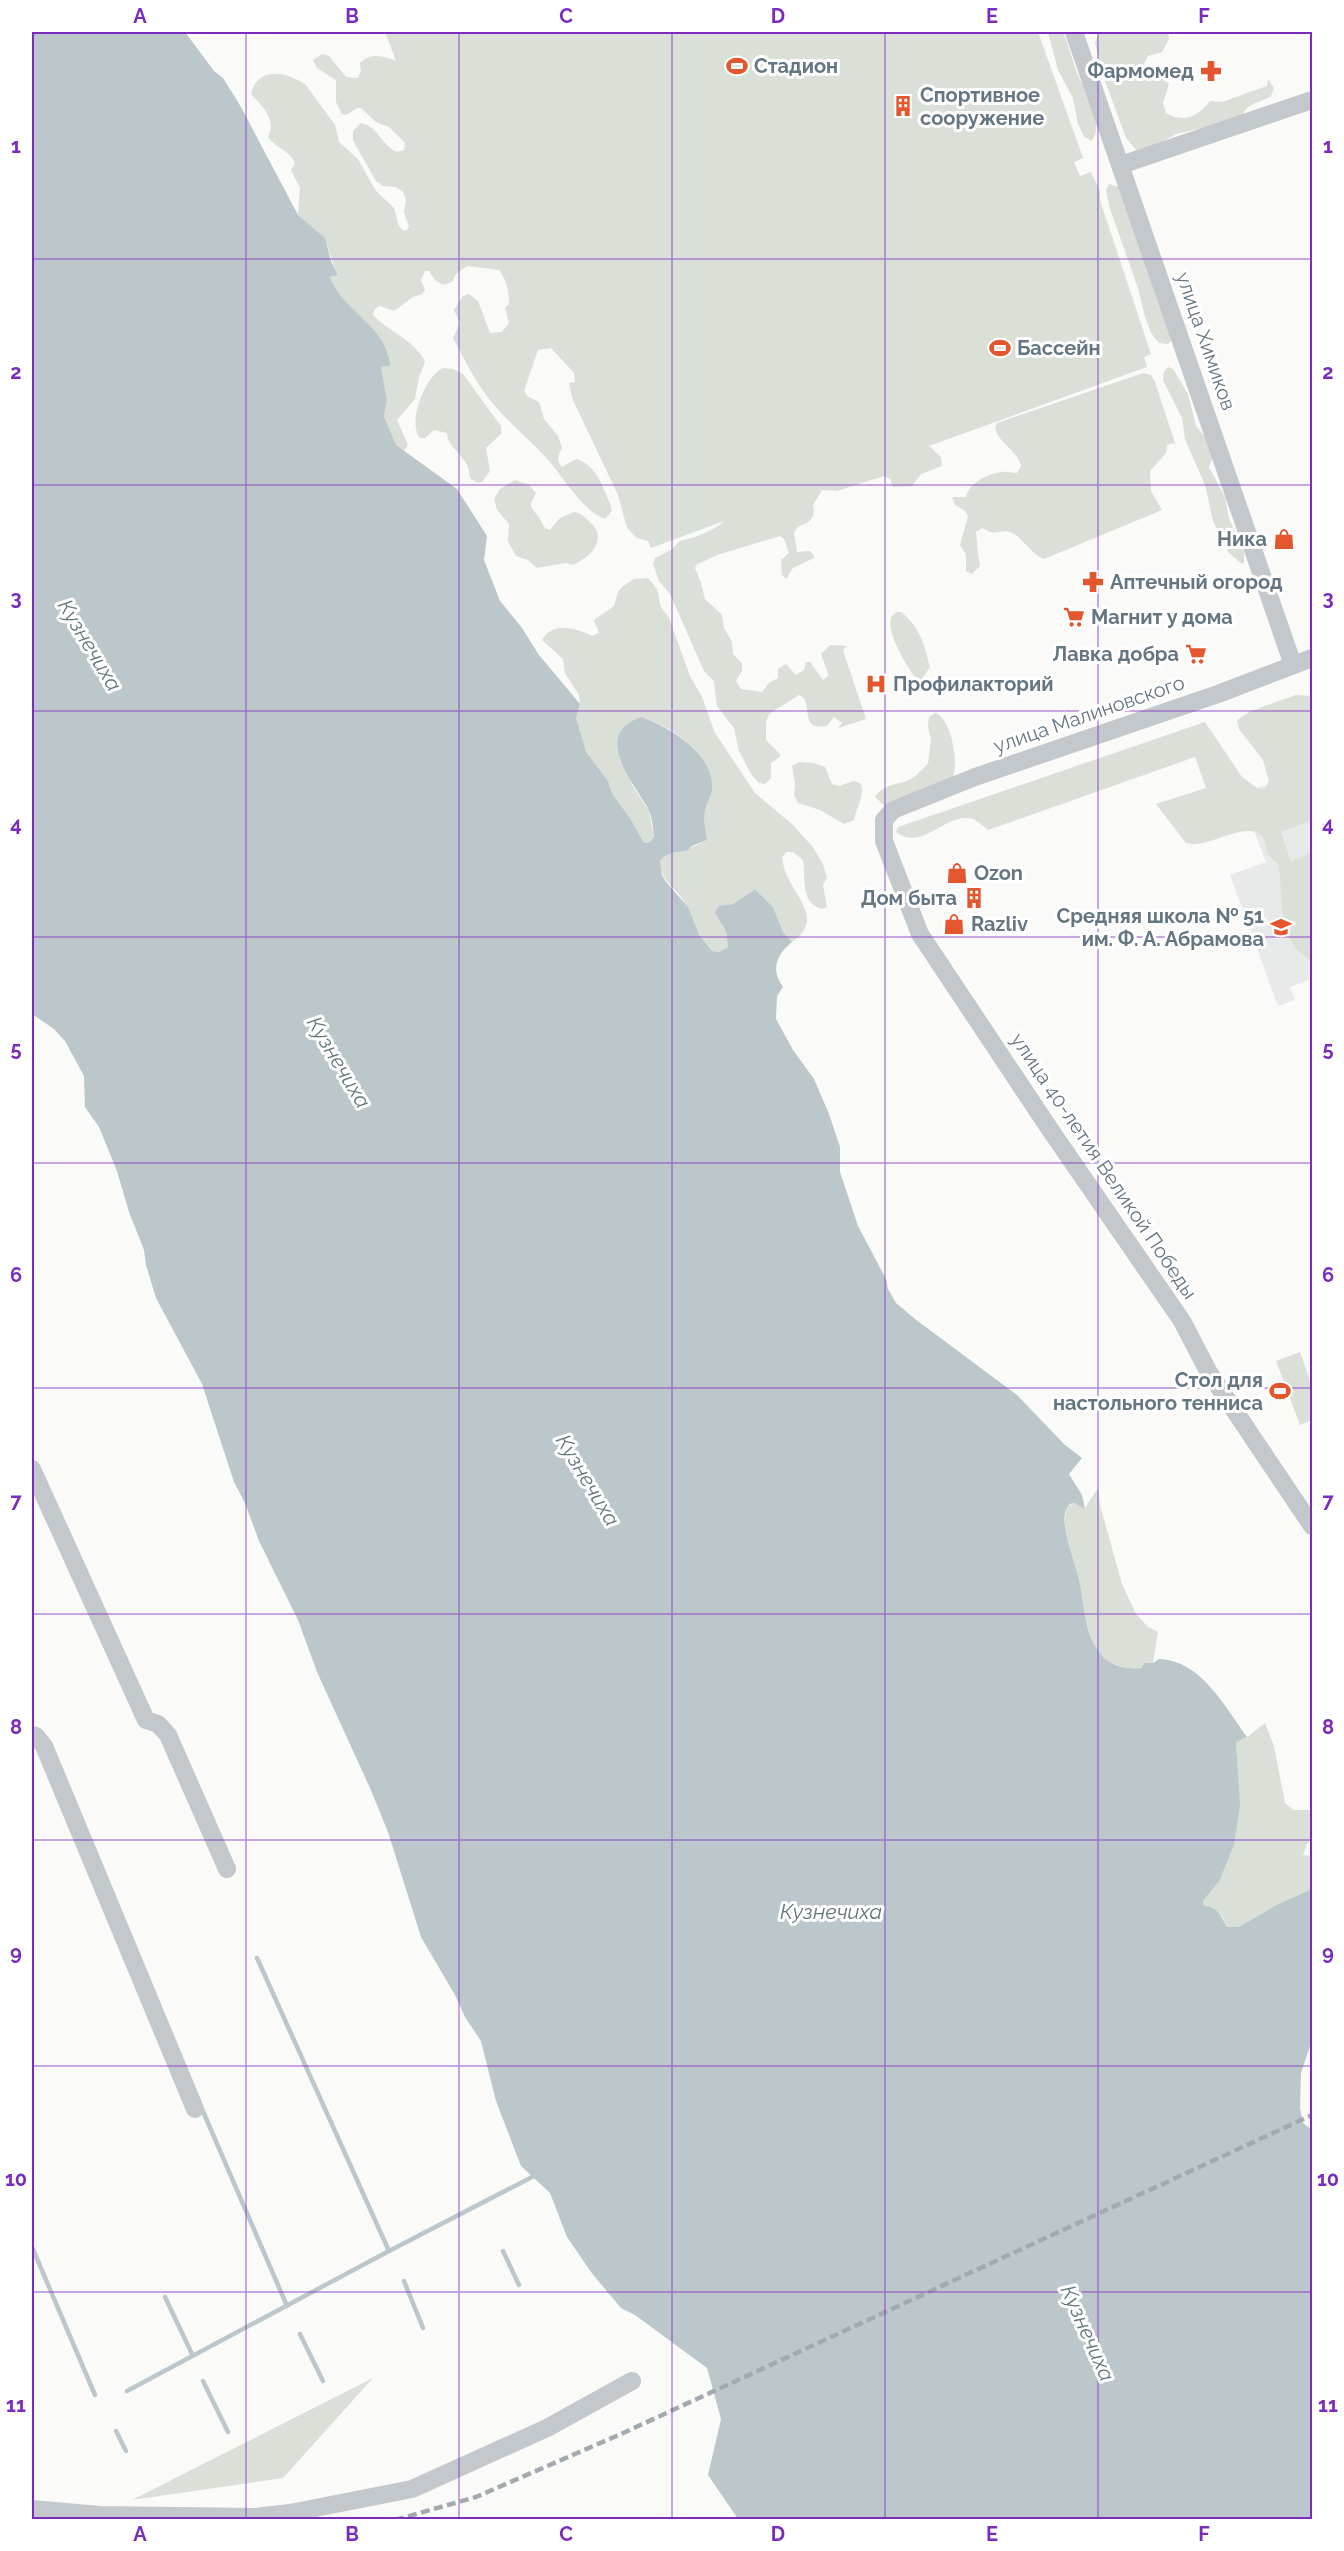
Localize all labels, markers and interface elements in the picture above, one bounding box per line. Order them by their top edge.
text: A [133,4,147,28]
text: B [345,4,359,28]
text: C [559,4,573,28]
text: D [771,4,785,28]
text: E [986,4,998,28]
text: F [1198,4,1210,28]
sports icon: Стадион [725,54,749,78]
place label: Стадион [754,54,838,78]
place label: Фармомед [1087,59,1194,83]
pharmacy icon: Фармомед [1199,59,1223,83]
place label: Спортивное сооружение [920,83,1044,130]
building icon: Спортивное сооружение [891,94,915,118]
text: 1 [11,134,21,158]
text: 1 [1323,134,1333,158]
street label: улица Химиков [1171,269,1241,413]
sports icon: Бассейн [988,336,1012,360]
place label: Бассейн [1017,336,1101,360]
text: 2 [10,360,22,384]
text: 2 [1322,360,1334,384]
place label: Ника [1217,527,1267,551]
shop icon: Ника [1272,527,1296,551]
pharmacy icon: Аптечный огород [1081,570,1105,594]
place label: Аптечный огород [1110,570,1283,594]
text: 3 [10,586,22,610]
text: 3 [1322,586,1334,610]
water label: Кузнечиха [53,595,127,695]
supermarket icon: Магнит у дома [1062,605,1086,629]
place label: Магнит у дома [1091,605,1233,629]
place label: Лавка добра [1052,642,1179,666]
supermarket icon: Лавка добра [1184,642,1208,666]
street label: улица Малиновского [990,670,1188,758]
hospital icon: Профилакторий [864,672,888,696]
place label: Профилакторий [893,672,1054,696]
text: 4 [10,812,22,836]
text: 4 [1322,812,1334,836]
shop icon: Ozon [945,861,969,885]
place label: Ozon [974,861,1023,885]
place label: Дом быта [861,886,957,910]
building icon: Дом быта [962,886,986,910]
place label: Средняя школа № 51 им. Ф. А. Абрамова [1056,904,1264,951]
shop icon: Razliv [942,912,966,936]
place label: Razliv [971,912,1028,936]
school or university icon: Средняя школа № 51 им. Ф. А. Абрамова [1269,915,1293,939]
water label: Кузнечиха [302,1012,376,1112]
street label: улица 40-летия Великой Победы [1006,1028,1202,1304]
text: 5 [10,1037,22,1061]
text: 5 [1322,1037,1334,1061]
text: 6 [10,1263,22,1287]
text: 6 [1322,1263,1334,1287]
place label: Стол для настольного тенниса [1053,1368,1263,1415]
sports icon: Стол для настольного тенниса [1268,1379,1292,1403]
water label: Кузнечиха [551,1430,625,1530]
text: 7 [10,1489,22,1513]
text: 7 [1322,1489,1334,1513]
text: 8 [10,1715,22,1739]
text: 8 [1322,1715,1334,1739]
water label: Кузнечиха [780,1899,882,1924]
text: 9 [10,1941,22,1965]
text: 9 [1322,1941,1334,1965]
text: 10 [5,2167,27,2191]
text: 10 [1317,2167,1339,2191]
water label: Кузнечиха [1056,2281,1120,2385]
text: 11 [6,2393,26,2417]
text: 11 [1318,2393,1338,2417]
text: A [133,2522,147,2546]
text: B [345,2522,359,2546]
text: C [559,2522,573,2546]
text: D [771,2522,785,2546]
text: E [986,2522,998,2546]
text: F [1198,2522,1210,2546]

